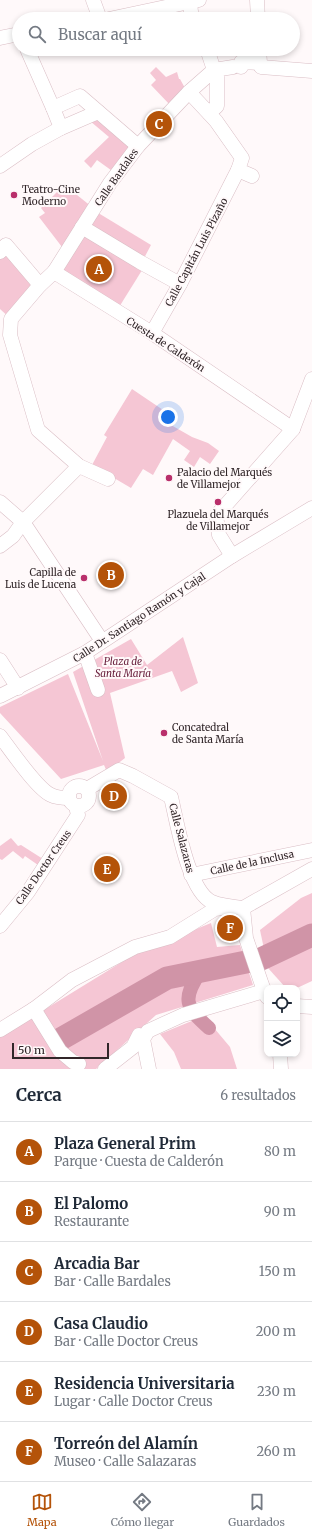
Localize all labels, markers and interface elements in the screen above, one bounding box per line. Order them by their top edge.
search box [12,12,300,56]
icon: search [26,23,48,45]
text: Buscar aquí [58,25,142,44]
pin: C [146,109,172,139]
street label: Calle Bardales [92,146,141,209]
place label: Teatro-Cine Moderno [22,183,80,208]
marker: Teatro-Cine Moderno [9,190,19,200]
street label: Calle Capitán Luis Pizaño [162,196,231,309]
pin: A [86,254,112,284]
street label: Cuesta de Calderón [124,314,208,375]
your location [158,407,178,427]
place label: Palacio del Marqués de Villamejor [177,466,272,491]
marker: Palacio del Marqués de Villamejor [164,473,174,483]
marker: Plazuela del Marqués de Villamejor [213,497,223,507]
place label: Plazuela del Marqués de Villamejor [167,508,269,533]
pin: B [98,560,124,590]
place label: Capilla de Luis de Lucena [5,566,77,591]
street label: Calle Dr. Santiago Ramón y Cajal [71,570,208,665]
marker: Capilla de Luis de Lucena [79,573,89,583]
park label: Plaza de Santa María [95,655,151,680]
place label: Concatedral de Santa María [172,721,244,746]
marker: Concatedral de Santa María [159,728,169,738]
pin: D [101,781,127,811]
street label: Calle Salazaras [166,802,197,874]
street label: Calle Doctor Creus [13,827,74,907]
street label: Calle de la Inclusa [209,847,296,878]
pin: E [94,854,120,884]
pin: F [217,913,243,943]
map controls [264,985,300,1057]
button: locate [264,985,300,1021]
button: layers [264,1021,300,1057]
scale bar [12,1041,109,1060]
text: 50 m [18,1043,45,1057]
text: Cerca [16,1084,62,1106]
text: 6 resultados [220,1087,296,1104]
text: Plaza General Prim [54,1134,196,1153]
text: A [24,1143,34,1160]
text: 80 m [264,1143,296,1160]
text: Parque · Cuesta de Calderón [54,1153,224,1170]
text: El Palomo [54,1194,128,1213]
text: B [24,1203,34,1220]
text: 90 m [264,1203,296,1220]
text: Restaurante [54,1213,129,1230]
text: Arcadia Bar [54,1254,140,1273]
text: C [25,1263,33,1280]
text: 150 m [259,1263,296,1280]
text: Bar · Calle Bardales [54,1273,171,1290]
text: Casa Claudio [54,1314,148,1333]
text: D [24,1323,34,1340]
text: 200 m [256,1323,296,1340]
text: Bar · Calle Doctor Creus [54,1333,198,1350]
text: Residencia Universitaria [54,1374,235,1393]
text: E [25,1383,33,1400]
text: 230 m [257,1383,296,1400]
text: Lugar · Calle Doctor Creus [54,1393,213,1410]
text: Torreón del Alamín [54,1434,198,1453]
text: F [25,1443,33,1460]
text: 260 m [256,1443,296,1460]
text: Museo · Calle Salazaras [54,1453,196,1470]
tab: Mapa [27,1491,57,1529]
tab: Cómo llegar [111,1491,174,1529]
tab: Guardados [228,1491,285,1529]

